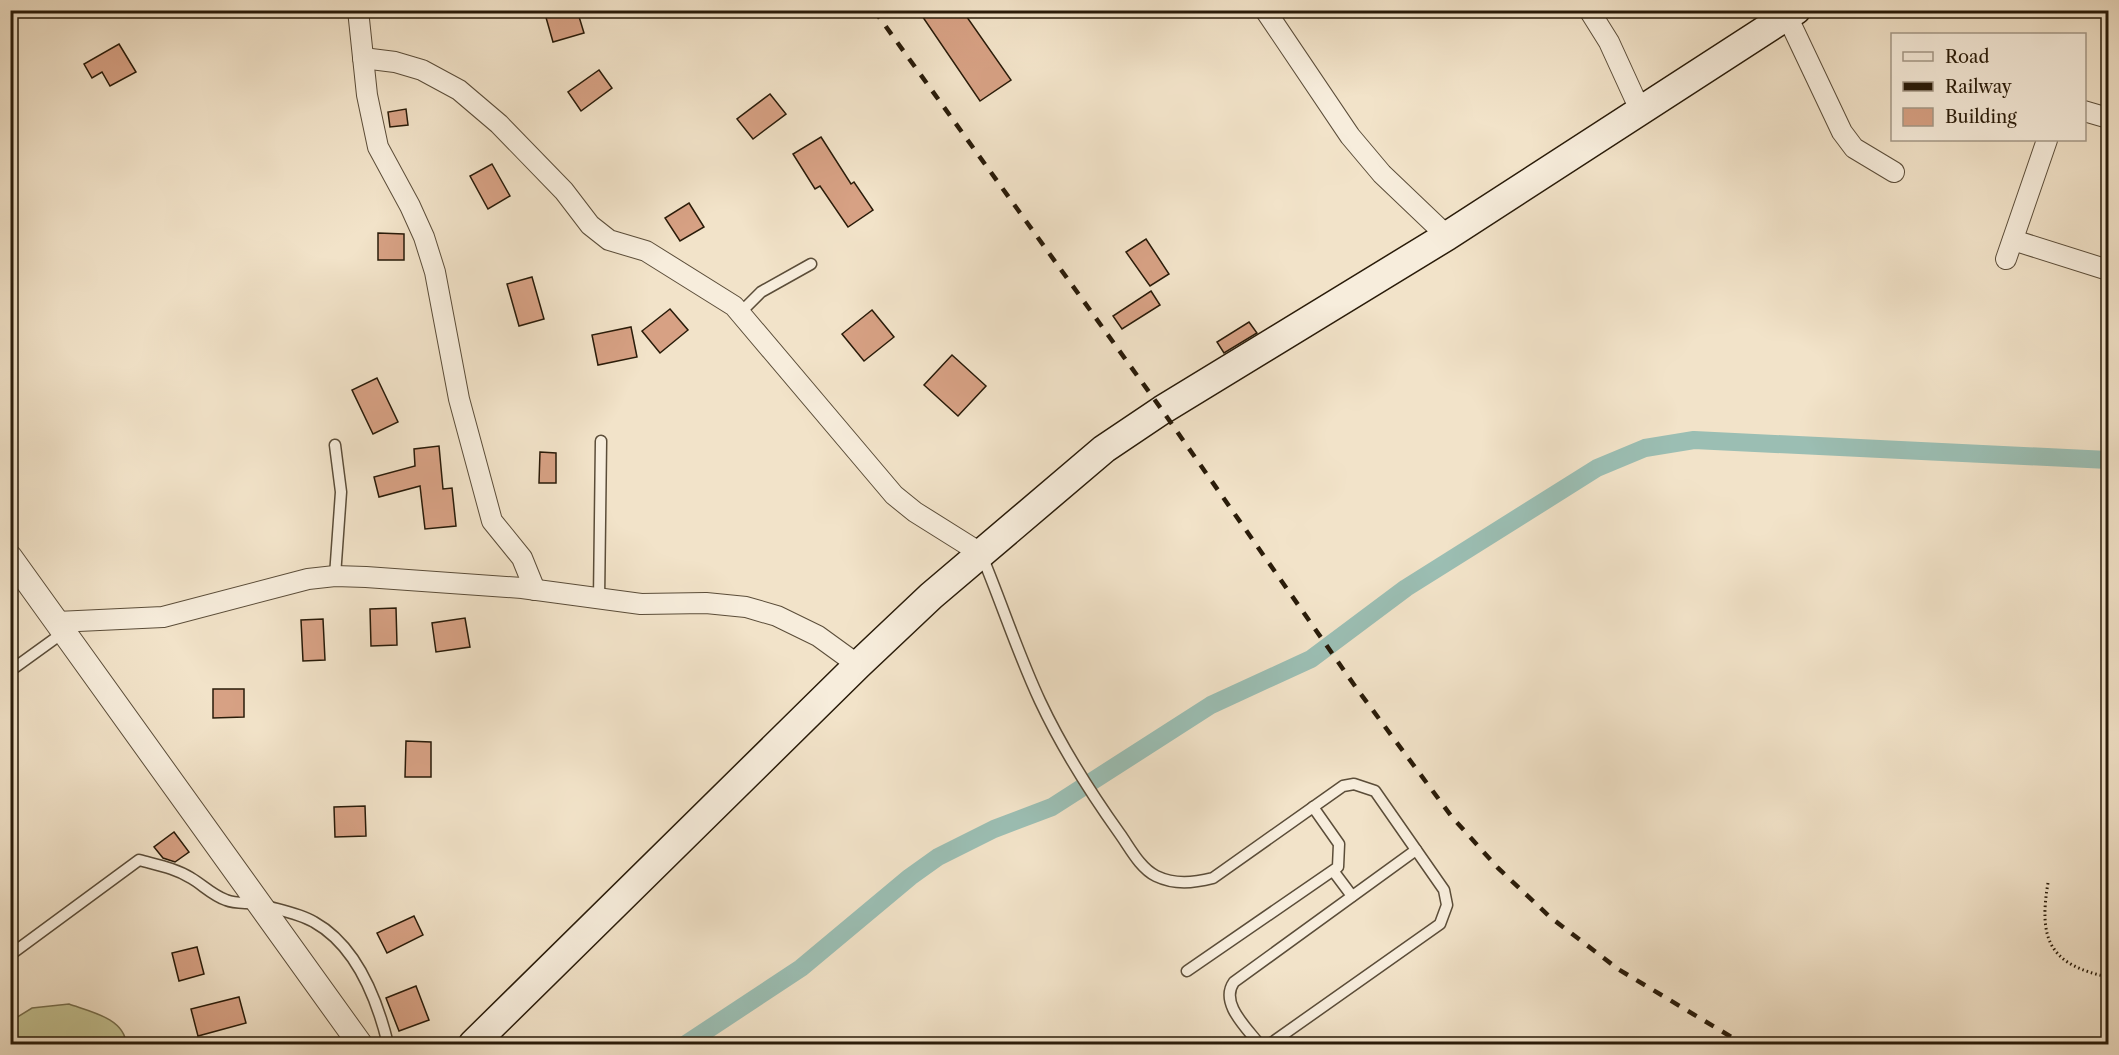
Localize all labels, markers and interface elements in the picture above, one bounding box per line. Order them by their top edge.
legend [1891,33,2086,141]
text: Road [1945,46,1990,68]
text: Railway [1945,76,2013,98]
text: Building [1945,106,2017,128]

